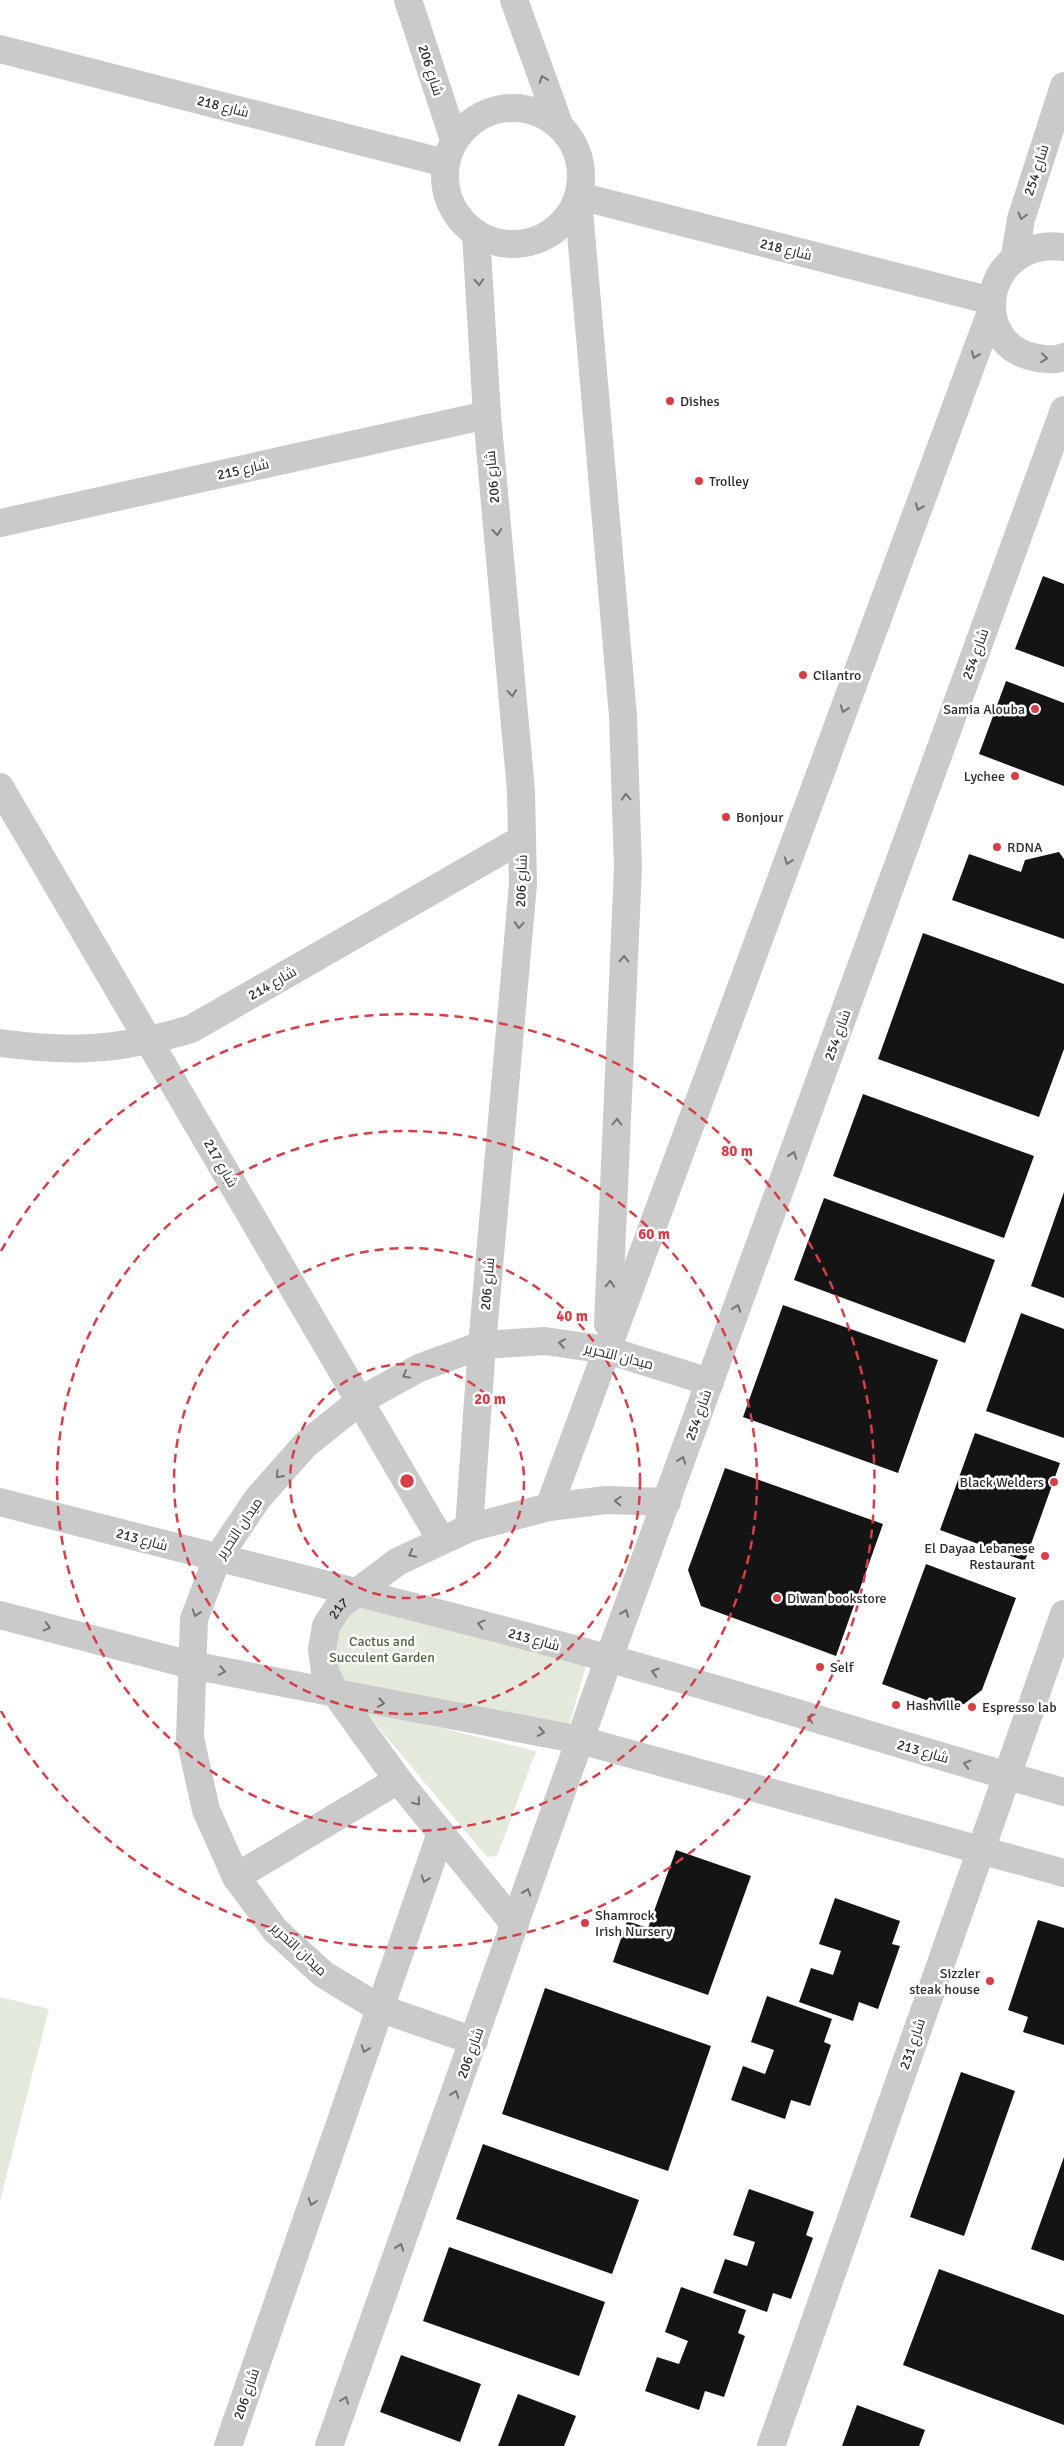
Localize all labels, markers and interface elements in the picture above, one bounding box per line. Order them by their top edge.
street label: شارع 206 [414,42,447,98]
one-way arrow [539,75,549,83]
street label: شارع 218 [195,92,251,121]
street label: شارع 254 [1020,142,1053,198]
one-way arrow [1018,211,1028,219]
street label: شارع 218 [758,235,814,264]
one-way arrow [473,279,484,287]
one-way arrow [971,350,981,359]
one-way arrow [1040,352,1048,363]
place label: Dishes [680,393,720,410]
marker: Dishes [664,395,676,407]
street label: شارع 206 [482,450,503,504]
street label: شارع 215 [215,455,271,484]
place label: Trolley [709,473,749,490]
marker: Trolley [693,475,705,487]
one-way arrow [915,503,925,511]
one-way arrow [492,528,503,536]
street label: شارع 254 [958,626,993,682]
place label: Cilantro [813,667,861,684]
marker: Cilantro [797,669,809,681]
one-way arrow [506,690,517,698]
place label: Samia Alouba [943,701,1025,718]
marker: Samia Alouba [1029,703,1041,715]
one-way arrow [840,704,850,713]
place label: Lychee [964,768,1005,785]
marker: Lychee [1009,770,1021,782]
one-way arrow [620,793,631,801]
place label: Bonjour [736,809,784,826]
marker: Bonjour [720,811,732,823]
place label: RDNA [1007,839,1043,856]
marker: RDNA [991,841,1003,853]
street label: شارع 206 [512,854,531,908]
one-way arrow [784,857,794,865]
one-way arrow [514,922,525,930]
one-way arrow [618,955,629,963]
street label: شارع 214 [245,963,299,1004]
street label: شارع 254 [820,1007,855,1063]
one-way arrow [612,1117,622,1125]
street label: شارع 217 [200,1136,241,1190]
text: 80 m [721,1142,753,1160]
one-way arrow [787,1151,797,1160]
text: 60 m [638,1225,670,1243]
street label: شارع 206 [477,1257,498,1311]
one-way arrow [605,1280,616,1288]
one-way arrow [731,1304,741,1312]
text: 40 m [556,1307,588,1325]
one-way arrow [558,1339,566,1349]
street label: ميدان التحرير [582,1340,655,1373]
one-way arrow [402,1369,411,1379]
street label: شارع 254 [681,1387,716,1443]
text: 20 m [474,1390,506,1408]
one-way arrow [676,1457,686,1465]
one-way arrow [275,1469,284,1478]
centre of rings [398,1472,416,1490]
place label: Black Welders [960,1474,1044,1491]
marker: Black Welders [1048,1476,1060,1488]
street label: ميدان التحرير [212,1494,266,1563]
one-way arrow [614,1495,622,1506]
street label: شارع 213 [114,1524,170,1555]
place label: El Dayaa Lebanese Restaurant [924,1540,1035,1573]
one-way arrow [408,1548,417,1558]
marker: El Dayaa Lebanese Restaurant [1039,1550,1051,1562]
place label: Diwan bookstore [787,1590,887,1607]
marker: Diwan bookstore [771,1592,783,1604]
street label: 217 [325,1594,352,1622]
one-way arrow [192,1608,202,1617]
one-way arrow [619,1609,630,1618]
one-way arrow [478,1620,486,1630]
one-way arrow [43,1622,51,1632]
street label: شارع 213 [506,1624,562,1655]
park label: Cactus and Succulent Garden [329,1633,435,1666]
place label: Self [830,1659,855,1676]
marker: Self [814,1661,826,1673]
one-way arrow [217,1665,226,1676]
one-way arrow [651,1668,660,1678]
one-way arrow [377,1697,386,1707]
place label: Hashville [906,1697,961,1714]
marker: Hashville [890,1699,902,1711]
place label: Espresso lab [982,1699,1057,1716]
marker: Espresso lab [966,1701,978,1713]
one-way arrow [807,1714,815,1724]
one-way arrow [537,1727,545,1737]
street label: شارع 213 [895,1736,951,1767]
one-way arrow [963,1760,971,1770]
one-way arrow [411,1797,420,1806]
one-way arrow [421,1874,431,1883]
one-way arrow [521,1888,531,1896]
place label: Shamrock Irish Nursery [595,1907,673,1940]
marker: Shamrock Irish Nursery [579,1917,591,1929]
street label: ميدان التحرير [266,1919,330,1980]
place label: Sizzler steak house [909,1965,981,1998]
marker: Sizzler steak house [984,1975,996,1987]
street label: شارع 231 [896,2016,929,2072]
street label: شارع 206 [453,2025,488,2081]
one-way arrow [361,2044,371,2053]
one-way arrow [449,2090,459,2099]
one-way arrow [308,2198,318,2206]
one-way arrow [394,2243,404,2252]
street label: شارع 206 [230,2366,263,2422]
one-way arrow [339,2396,349,2405]

